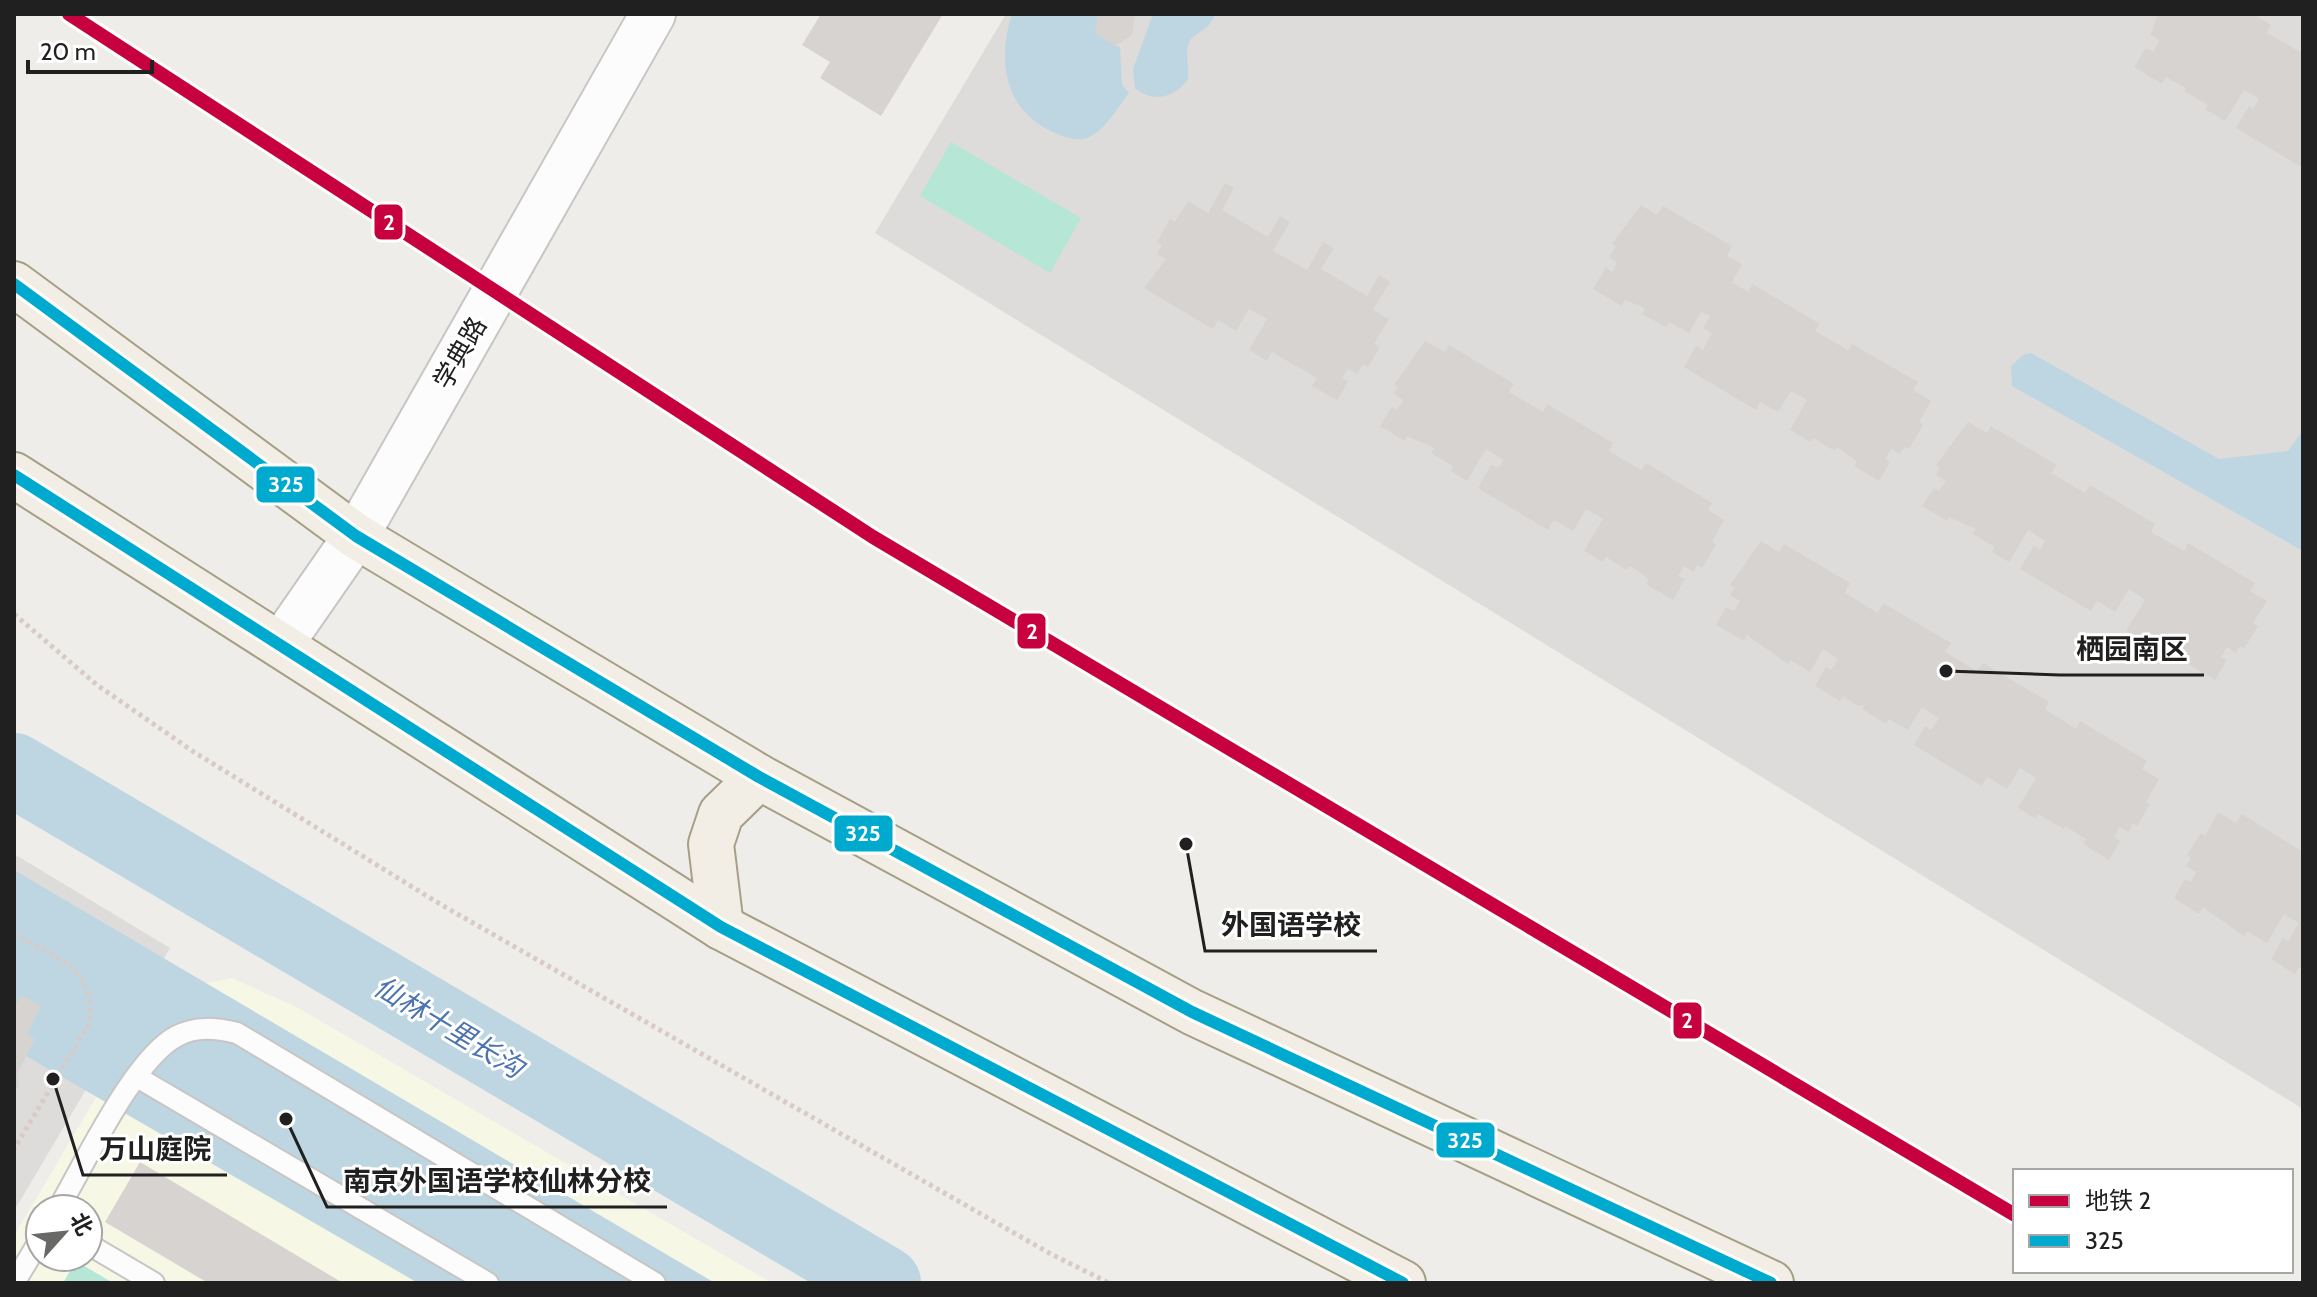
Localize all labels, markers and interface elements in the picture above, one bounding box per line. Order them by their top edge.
scale bar [28,24,152,74]
text: 20 m [40,37,96,66]
line badge: 2 [373,203,404,241]
text: 2 [383,209,395,236]
street label: 学典路 [427,311,493,395]
line badge: 325 [255,465,316,504]
text: 325 [268,471,304,498]
line badge: 2 [1016,612,1047,650]
text: 2 [1026,618,1038,645]
callout: 栖园南区 [2060,623,2204,675]
text: 栖园南区 [2076,632,2188,666]
line badge: 325 [833,814,894,853]
text: 325 [845,820,881,847]
callout: 外国语学校 [1205,899,1377,951]
text: 外国语学校 [1221,908,1361,942]
water label: 仙林十里长沟 [368,969,532,1086]
line badge: 2 [1672,1001,1703,1040]
text: 2 [1681,1007,1693,1034]
line badge: 325 [1435,1121,1496,1159]
callout: 万山庭院 [83,1123,227,1175]
text: 325 [1447,1127,1483,1154]
text: 万山庭院 [99,1132,211,1166]
callout: 南京外国语学校仙林分校 [327,1155,667,1207]
text: 南京外国语学校仙林分校 [343,1164,651,1198]
legend [2013,1169,2293,1273]
text: 地铁 2 [2085,1186,2151,1215]
north arrow [24,1193,104,1273]
text: 北 [64,1208,98,1240]
text: 325 [2085,1226,2124,1255]

